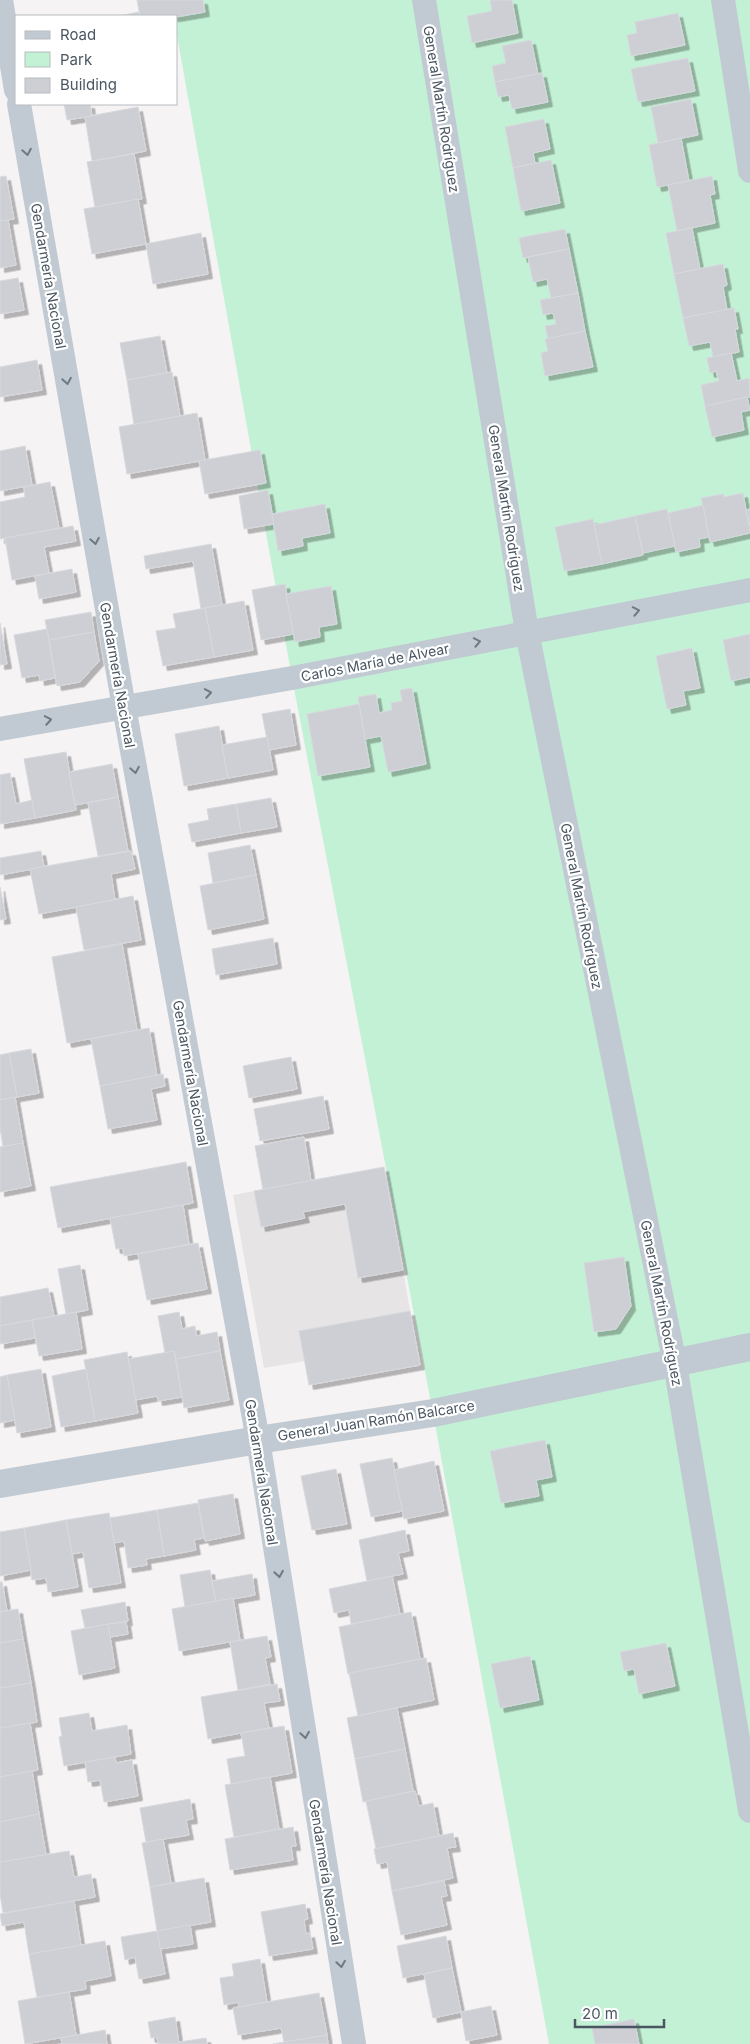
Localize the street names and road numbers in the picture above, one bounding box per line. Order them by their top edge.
street label: General Martín Rodríguez [420,24,464,194]
street label: Gendarmería Nacional [28,202,70,350]
street label: General Martín Rodríguez [485,423,529,593]
street label: Gendarmería Nacional [97,601,139,749]
street label: Carlos María de Alvear [299,639,451,685]
street label: General Martín Rodríguez [558,821,606,991]
street label: Gendarmería Nacional [170,999,212,1147]
street label: General Martín Rodríguez [638,1218,686,1388]
street label: General Juan Ramón Balcarce [276,1396,476,1444]
street label: Gendarmería Nacional [242,1398,282,1546]
street label: Gendarmería Nacional [306,1798,346,1946]

